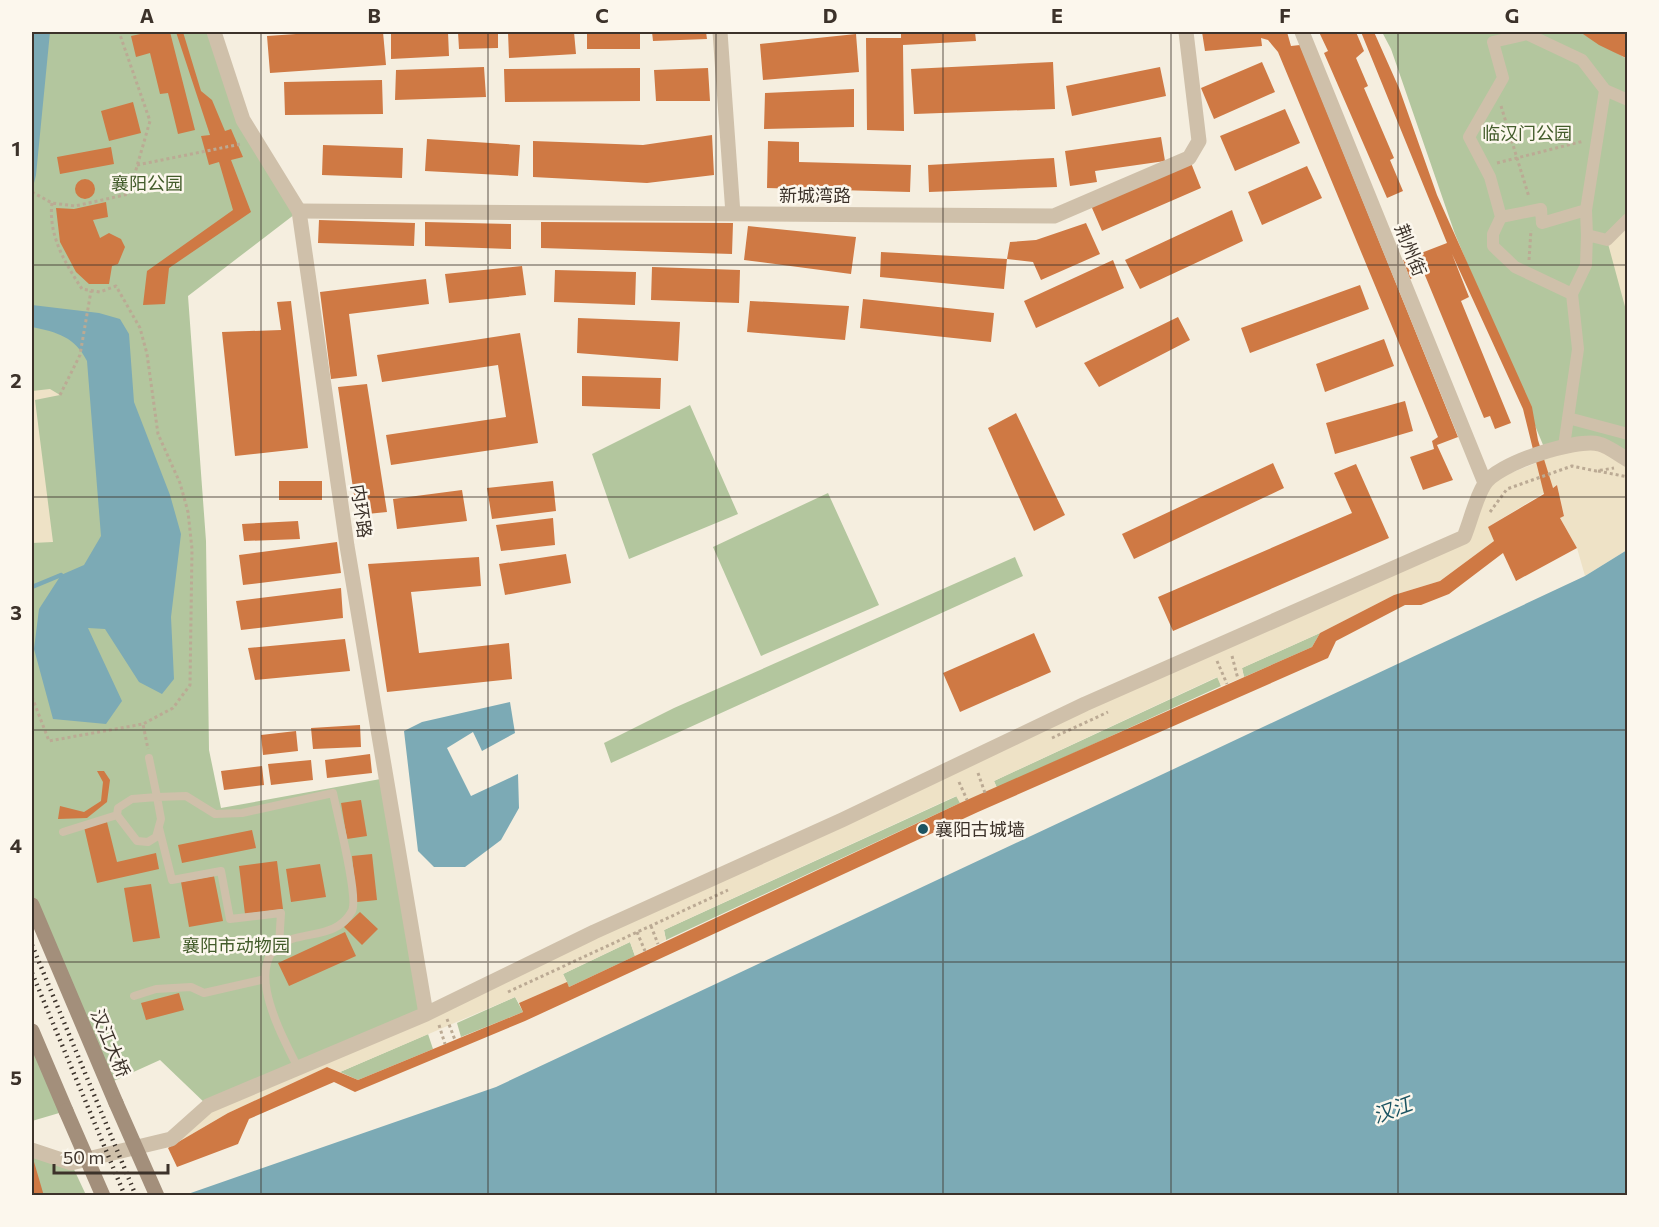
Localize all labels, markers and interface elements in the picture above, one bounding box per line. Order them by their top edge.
text: A [140,3,154,27]
text: B [367,3,381,27]
text: C [595,3,609,27]
text: D [823,3,837,27]
text: E [1051,3,1063,27]
text: F [1279,3,1291,27]
text: G [1505,3,1519,27]
park label: 临汉门公园 [1482,122,1572,144]
text: 1 [11,136,21,160]
park label: 襄阳公园 [111,172,183,194]
street label: 新城湾路 [779,184,851,206]
street label: 荆州街 [1391,221,1431,279]
text: 2 [10,368,22,392]
street label: 内环路 [347,483,377,539]
text: 3 [10,600,22,624]
place label: 襄阳古城墙 [935,818,1025,840]
marker: 襄阳古城墙 [916,822,930,836]
text: 4 [10,833,22,857]
park label: 襄阳市动物园 [182,934,290,956]
street label: 汉江大桥 [87,1006,135,1080]
text: 5 [10,1065,22,1089]
water label: 汉江 [1369,1090,1417,1127]
scale bar [54,1137,168,1175]
text: 50 m [63,1146,104,1168]

